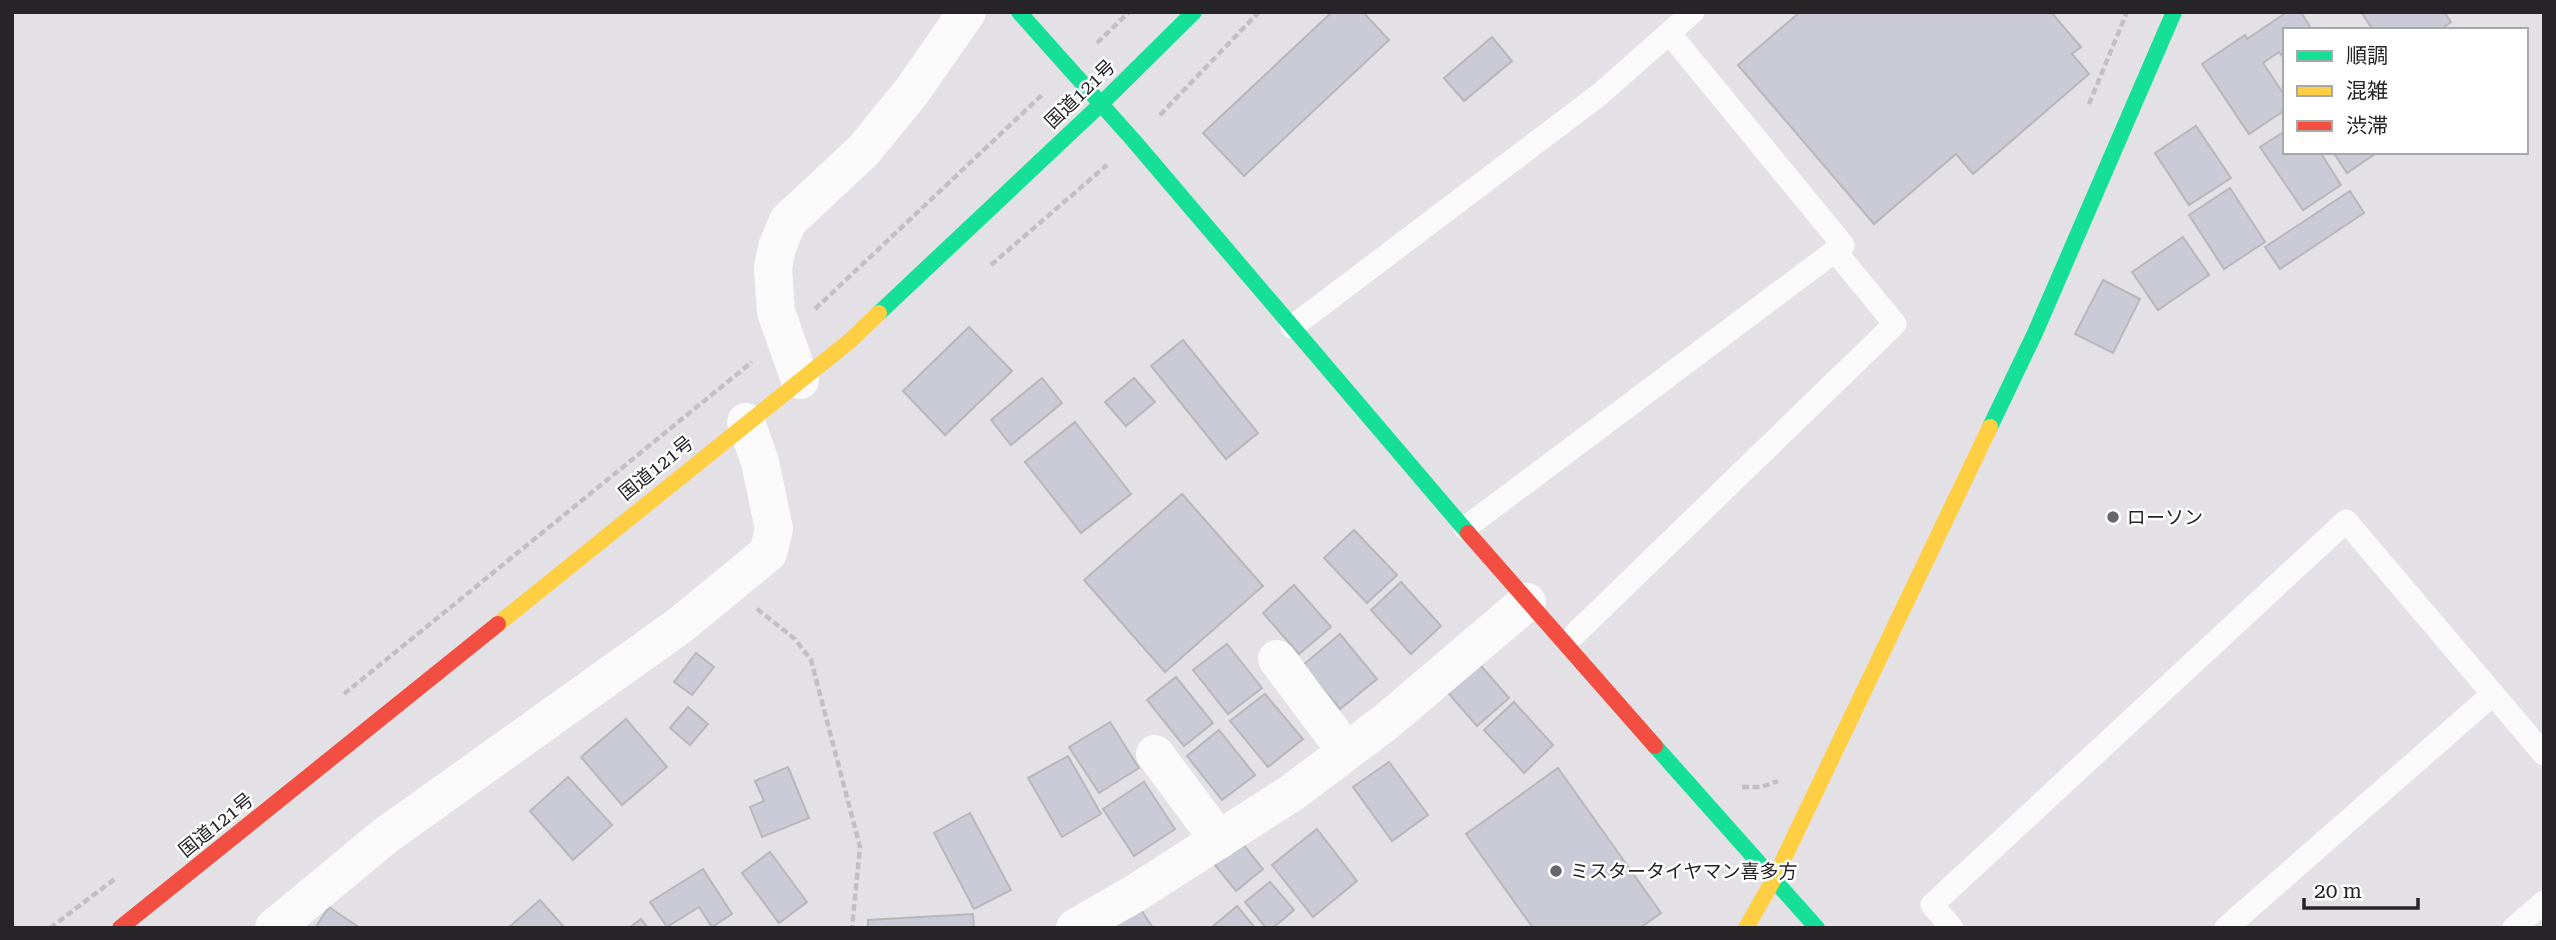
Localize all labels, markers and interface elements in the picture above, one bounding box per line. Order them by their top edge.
legend [2283,28,2528,154]
text: 順調 [2346,44,2388,68]
street label: 国道121号 [1040,55,1120,133]
text: 混雑 [2346,79,2388,103]
text: 渋滞 [2346,114,2388,138]
street label: 国道121号 [614,431,698,505]
place label: ローソン [2127,506,2203,529]
marker: ローソン [2105,509,2121,525]
street label: 国道121号 [174,788,258,862]
place label: ミスタータイヤマン喜多方 [1570,860,1797,883]
marker: ミスタータイヤマン喜多方 [1548,863,1564,879]
scale bar [2304,866,2418,910]
text: 20 m [2314,879,2362,903]

